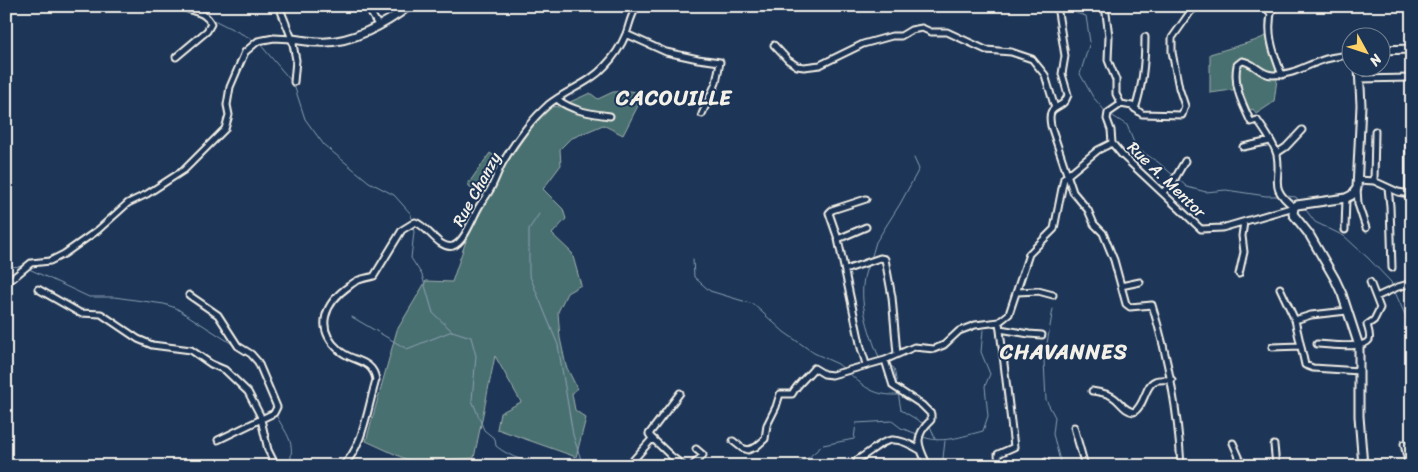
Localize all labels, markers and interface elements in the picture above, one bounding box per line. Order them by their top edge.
north arrow [1340,28,1390,78]
text: N [1363,48,1389,72]
district label: CACOUILLE [615,79,733,117]
street label: Rue A. Mentor [1120,134,1214,226]
street label: Rue Chanzy [444,146,509,232]
district label: CHAVANNES [999,333,1128,371]

